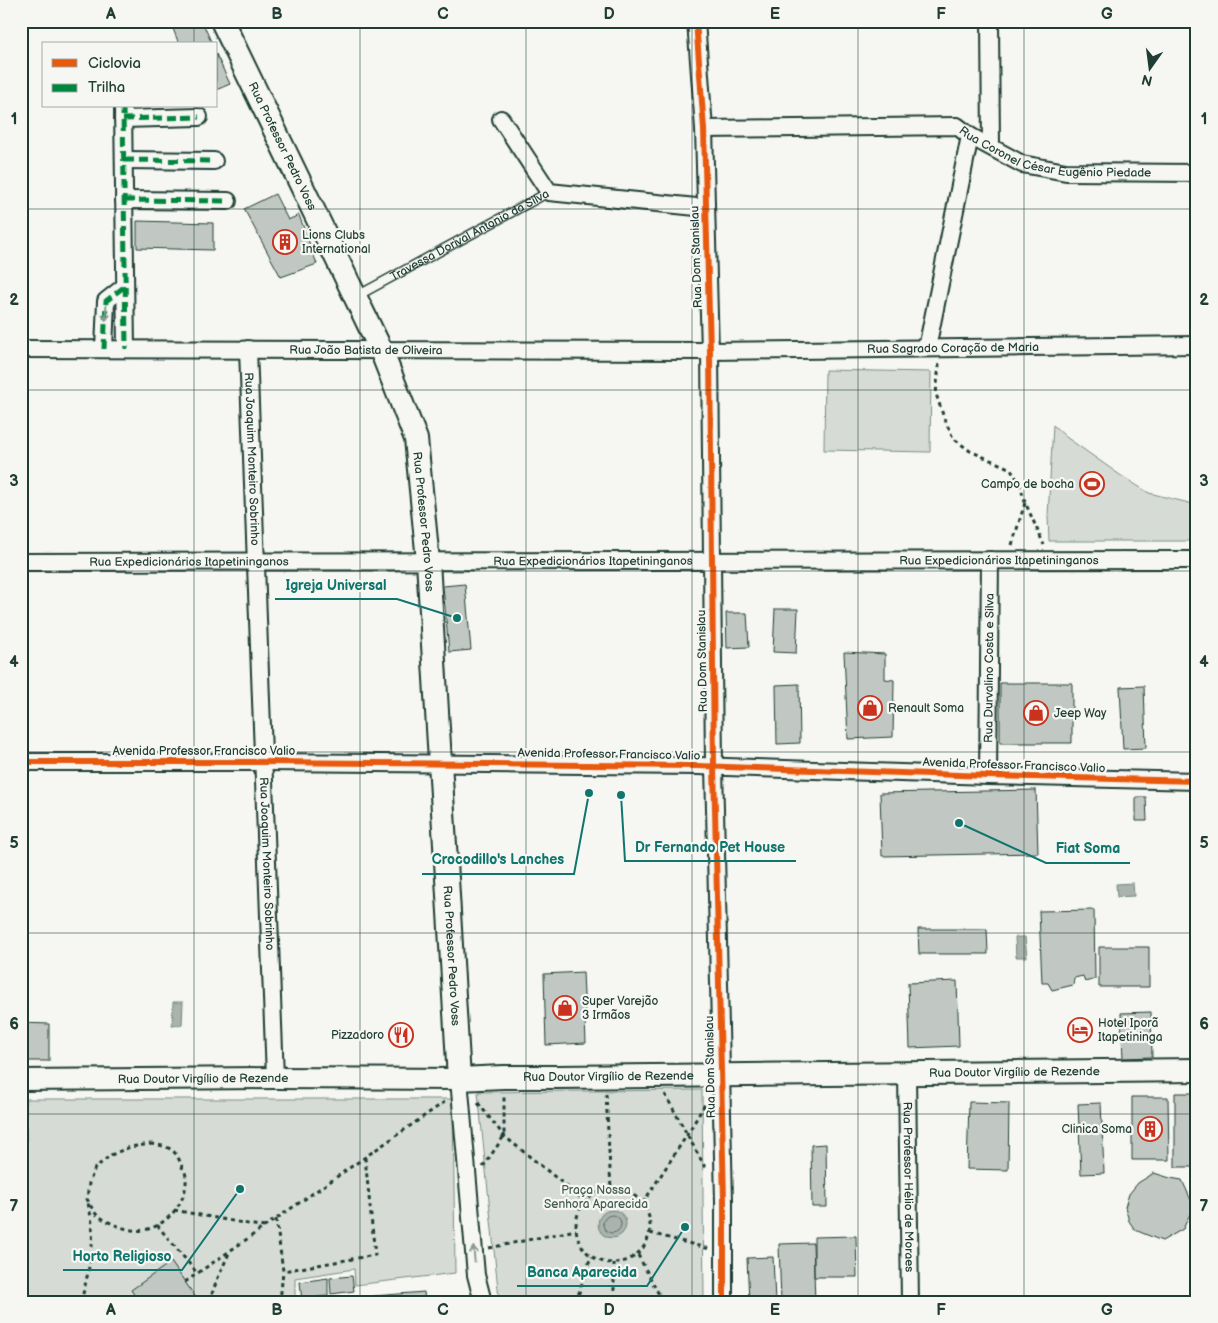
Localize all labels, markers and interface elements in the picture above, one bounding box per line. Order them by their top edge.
text: A [105,5,116,24]
text: B [271,5,283,24]
text: C [437,5,449,24]
text: D [603,5,615,24]
text: E [770,5,780,24]
text: F [936,5,946,24]
text: G [1101,5,1113,24]
legend [42,42,218,108]
north arrow [1126,42,1176,92]
text: Ciclovia [88,54,141,73]
text: N [1140,71,1154,90]
text: Trilha [88,78,125,97]
street label: Rua Professor Pedro Voss [245,80,319,213]
text: 1 [11,110,17,129]
text: 1 [1201,110,1207,129]
street label: Rua Coronel César Eugênio Piedade [956,123,1151,181]
street label: Travessa Dorival Antonio da Silva [388,186,552,285]
street label: Rua Dom Stanislau [687,205,706,308]
place label: Lions Clubs International [302,228,370,257]
building icon: Lions Clubs International [272,229,298,255]
text: 2 [9,291,19,310]
text: 2 [1199,291,1209,310]
one-way arrow [101,305,110,321]
street label: Rua Sagrado Coração de Maria [867,340,1039,357]
street label: Rua João Batista de Oliveira [289,343,443,358]
street label: Rua Joaquim Monteiro Sobrinho [241,372,262,546]
street label: Rua Professor Pedro Voss [409,451,437,592]
sports icon: Campo de bocha [1079,471,1105,497]
text: 3 [9,472,19,491]
text: 3 [1199,472,1209,491]
place label: Campo de bocha [981,477,1074,492]
street label: Rua Expedicionários Itapetininganos [899,553,1099,569]
street label: Rua Expedicionários Itapetininganos [493,554,693,569]
street label: Rua Expedicionários Itapetininganos [89,555,289,570]
callout: Igreja Universal [275,570,397,599]
text: Igreja Universal [285,577,387,594]
street label: Rua Durvalino Costa e Silva [981,593,998,743]
street label: Rua Dom Stanislau [694,610,711,712]
text: 4 [9,653,19,672]
text: 4 [1199,653,1209,672]
shop icon: Renault Soma [857,695,883,721]
shop icon: Jeep Way [1023,700,1049,726]
place label: Renault Soma [888,701,964,716]
place label: Jeep Way [1054,706,1107,721]
street label: Avenida Professor Francisco Valio [113,744,296,759]
street label: Avenida Professor Francisco Valio [517,745,701,764]
street label: Avenida Professor Francisco Valio [922,755,1106,776]
street label: Rua Joaquim Monteiro Sobrinho [256,777,277,951]
callout: Dr Fernando Pet House [625,832,796,861]
text: 5 [9,834,19,853]
callout: Fiat Soma [1046,834,1130,863]
text: 5 [1199,834,1209,853]
text: Dr Fernando Pet House [635,839,785,856]
text: Fiat Soma [1056,840,1120,857]
callout: Crocodillo's Lanches [422,845,574,874]
text: Crocodillo's Lanches [432,851,564,868]
street label: Rua Professor Pedro Voss [439,885,463,1026]
place label: Super Varejão 3 Irmãos [582,994,658,1023]
shop icon: Super Varejão 3 Irmãos [552,995,578,1021]
text: 6 [9,1015,19,1034]
text: 6 [1199,1015,1209,1034]
street label: Rua Dom Stanislau [702,1016,719,1118]
place label: Hotel Iporã Itapetininga [1098,1016,1163,1045]
hotel icon: Hotel Iporã Itapetininga [1067,1017,1093,1043]
restaurant icon: Pizzadoro [388,1022,414,1048]
place label: Pizzadoro [331,1028,384,1043]
street label: Rua Doutor Virgílio de Rezende [929,1064,1100,1081]
street label: Rua Doutor Virgílio de Rezende [523,1069,694,1085]
street label: Rua Doutor Virgílio de Rezende [118,1071,288,1087]
street label: Rua Professor Hélio de Moraes [899,1102,917,1272]
building icon: Clinica Soma [1137,1116,1163,1142]
place label: Clinica Soma [1061,1122,1132,1137]
park label: Praça Nossa Senhora Aparecida [544,1183,648,1212]
text: 7 [10,1197,19,1216]
text: 7 [1200,1197,1209,1216]
callout: Horto Religioso [63,1241,182,1270]
one-way arrow [469,1246,479,1262]
text: Horto Religioso [72,1248,172,1265]
callout: Banca Aparecida [517,1257,647,1286]
text: Banca Aparecida [527,1264,637,1281]
text: A [105,1301,116,1320]
text: B [271,1301,283,1320]
text: C [437,1301,449,1320]
text: D [603,1301,615,1320]
text: E [770,1301,780,1320]
text: F [936,1301,946,1320]
text: G [1101,1301,1113,1320]

